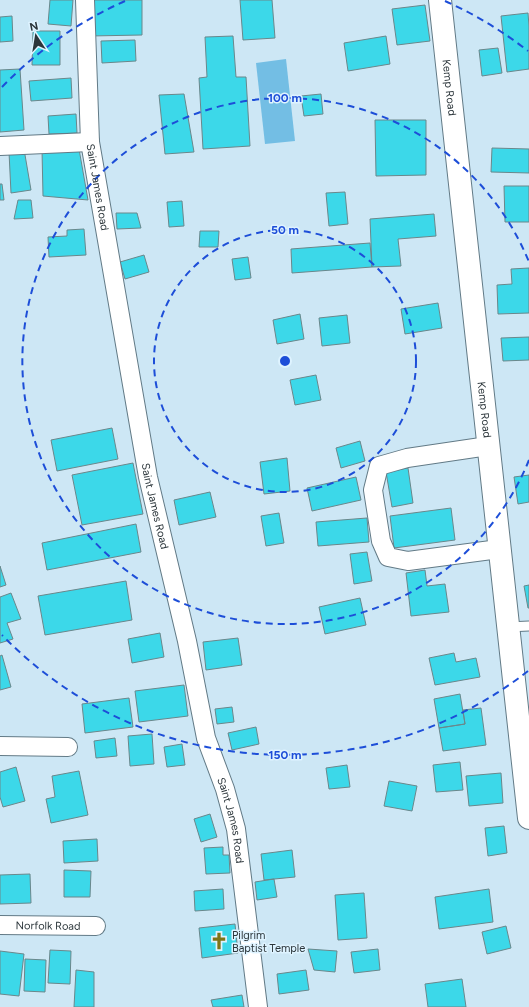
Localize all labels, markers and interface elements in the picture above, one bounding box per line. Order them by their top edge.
north arrow [16,16,56,56]
text: N [29,19,40,34]
street label: Kemp Road [439,59,459,116]
text: 100 m [268,91,302,105]
street label: Saint James Road [83,143,111,232]
text: 50 m [271,223,299,237]
centre of rings [278,354,292,368]
street label: Kemp Road [475,381,494,438]
street label: Saint James Road [139,462,171,550]
text: 150 m [268,748,302,762]
street label: Saint James Road [214,776,246,864]
street label: Norfolk Road [15,919,81,933]
place label: Pilgrim Baptist Temple [232,929,305,955]
church icon: Pilgrim Baptist Temple [209,931,229,951]

